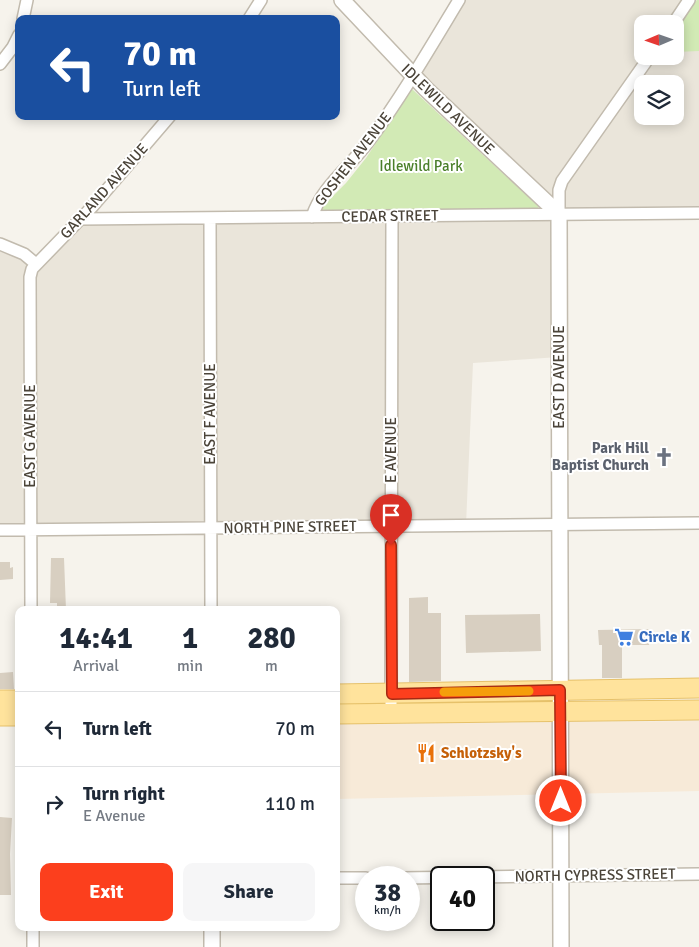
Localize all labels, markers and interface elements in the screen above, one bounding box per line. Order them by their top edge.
north arrow [634,15,684,65]
map controls [634,15,684,125]
text: 70 m [123,32,197,75]
icon: left [40,35,105,100]
street label: IDLEWILD AVENUE [398,60,498,158]
text: Turn left [123,75,201,102]
button: layers [634,75,684,125]
street label: GOSHEN AVENUE [311,108,395,210]
street label: GARLAND AVENUE [56,140,152,242]
park label: Idlewild Park [379,157,463,175]
street label: CEDAR STREET [341,206,439,226]
street label: EAST D AVENUE [550,325,568,429]
street label: EAST F AVENUE [201,363,219,465]
street label: EAST G AVENUE [21,384,39,488]
street label: E AVENUE [382,417,400,483]
place label: Park Hill Baptist Church [552,439,649,474]
church icon: Park Hill Baptist Church [653,446,675,468]
pin [370,494,412,545]
icon: arrive [377,501,405,529]
street label: NORTH PINE STREET [223,517,357,537]
text: 14:41 [59,620,133,657]
text: 1 [182,620,198,657]
text: 280 [247,620,296,657]
supermarket icon: Circle K [613,626,635,648]
place label: Circle K [639,628,691,646]
text: Arrival [73,656,119,676]
text: min [177,656,203,676]
text: m [265,656,278,676]
icon: left [40,715,68,743]
text: Turn left [83,717,152,741]
text: 70 m [275,717,315,741]
restaurant icon: Schlotzsky's [415,742,437,764]
place label: Schlotzsky's [441,744,522,762]
position arrow [534,774,586,826]
text: Turn right [83,782,165,806]
icon: right [40,790,68,818]
text: 110 m [265,792,315,816]
text: E Avenue [83,806,146,826]
button: Exit [40,863,173,921]
button: Share [183,863,315,921]
street label: NORTH CYPRESS STREET [514,865,676,885]
speed limit sign: 40 [430,866,495,931]
text: 38 [374,877,401,908]
text: km/h [374,903,401,918]

